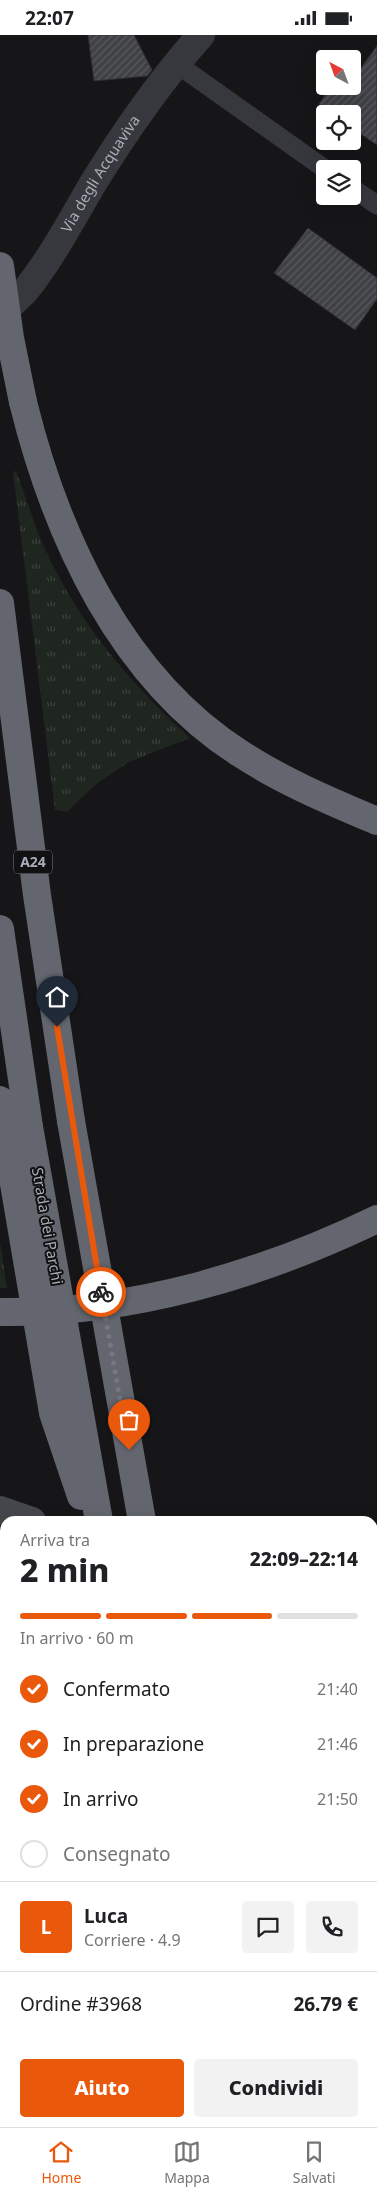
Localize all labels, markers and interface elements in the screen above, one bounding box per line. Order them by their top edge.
text: 22:07 [25,5,74,31]
north arrow [316,50,361,95]
map controls [316,50,361,205]
button: locate [316,105,361,150]
street label: Via degli Acquaviva [56,111,144,236]
button: layers [316,160,361,205]
road number: A24 [14,851,52,874]
pin [36,976,78,1027]
icon: home [43,983,71,1011]
street label: Strada dei Parchi [28,1166,68,1286]
courier [76,1267,126,1317]
icon: bike [87,1278,115,1306]
pin [108,1399,150,1450]
icon: bag [115,1406,143,1434]
text: Arriva tra [20,1529,90,1551]
text: 22:09–22:14 [250,1546,358,1572]
text: 2 min [20,1548,109,1591]
text: In arrivo · 60 m [20,1627,134,1649]
icon: check [20,1675,48,1703]
text: Confermato [63,1676,170,1702]
text: 21:40 [317,1678,358,1700]
icon: check [20,1730,48,1758]
text: In preparazione [63,1731,204,1757]
text: 21:46 [317,1733,358,1755]
icon: check [20,1785,48,1813]
text: In arrivo [63,1786,139,1812]
text: 21:50 [317,1788,358,1810]
text: Consegnato [63,1841,171,1867]
button: chat [242,1901,294,1953]
button: phone [306,1901,358,1953]
text: Luca [84,1903,128,1929]
text: L [41,1914,51,1940]
text: Corriere · 4.9 [84,1929,181,1951]
text: Ordine #3968 [20,1991,142,2017]
text: 26.79 € [293,1991,358,2017]
button: Aiuto [20,2059,184,2117]
button: Condividi [194,2059,358,2117]
tab: Home [41,2138,81,2187]
tab: Mappa [164,2138,210,2187]
tab: Salvati [293,2138,336,2187]

